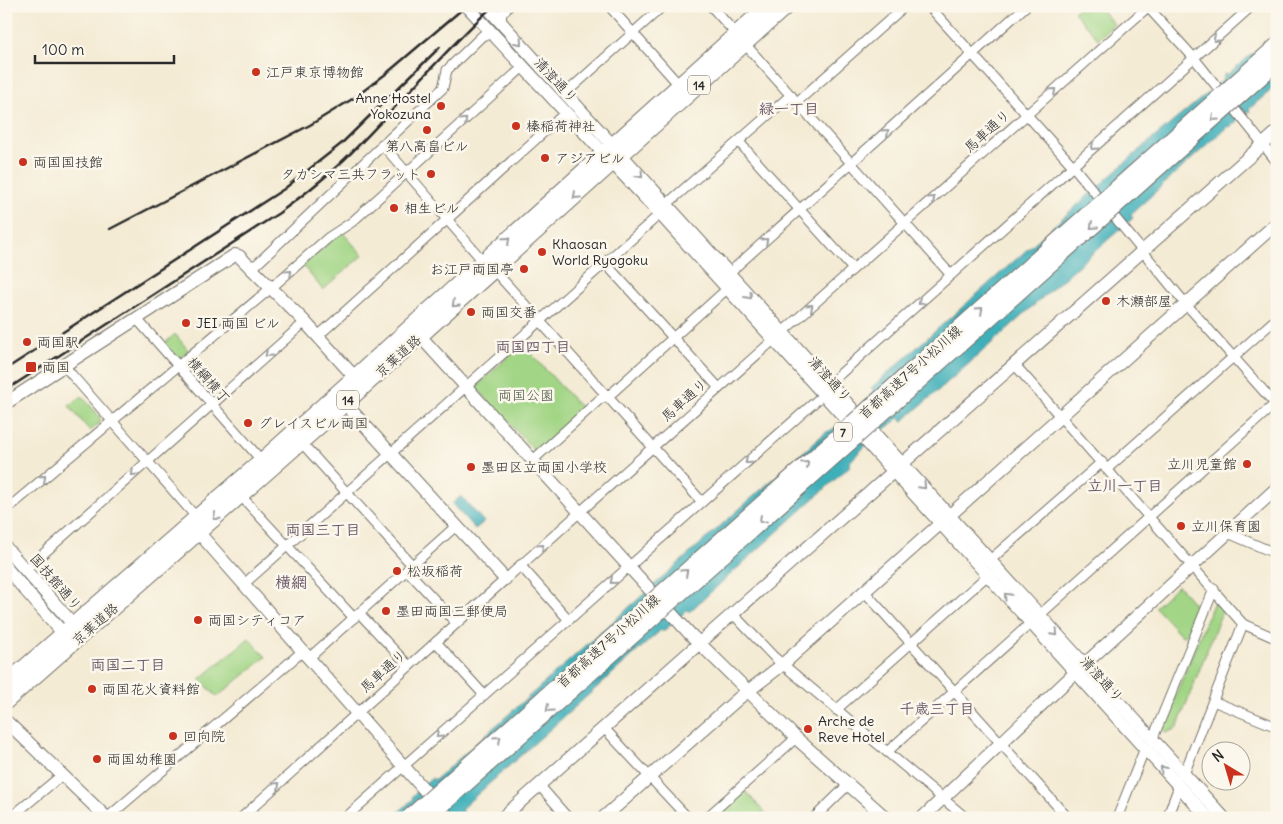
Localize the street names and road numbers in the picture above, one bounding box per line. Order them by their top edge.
street label: 清澄通り [530,53,582,107]
road number: 14 [688,76,710,94]
street label: 馬車通り [960,106,1014,156]
street label: 首都高速7号小松川線 [855,321,965,423]
street label: 京葉道路 [371,331,425,381]
street label: 清澄通り [805,352,855,406]
street label: 横綱横丁 [184,353,234,407]
street label: 馬車通り [657,375,711,425]
road number: 14 [337,390,359,410]
road number: 7 [834,422,852,442]
street label: 国技館通り [26,550,86,614]
street label: 首都高速7号小松川線 [553,590,663,692]
street label: 京葉道路 [68,599,122,649]
street label: 馬車通り [356,646,410,696]
street label: 清澄通り [1077,652,1127,706]

